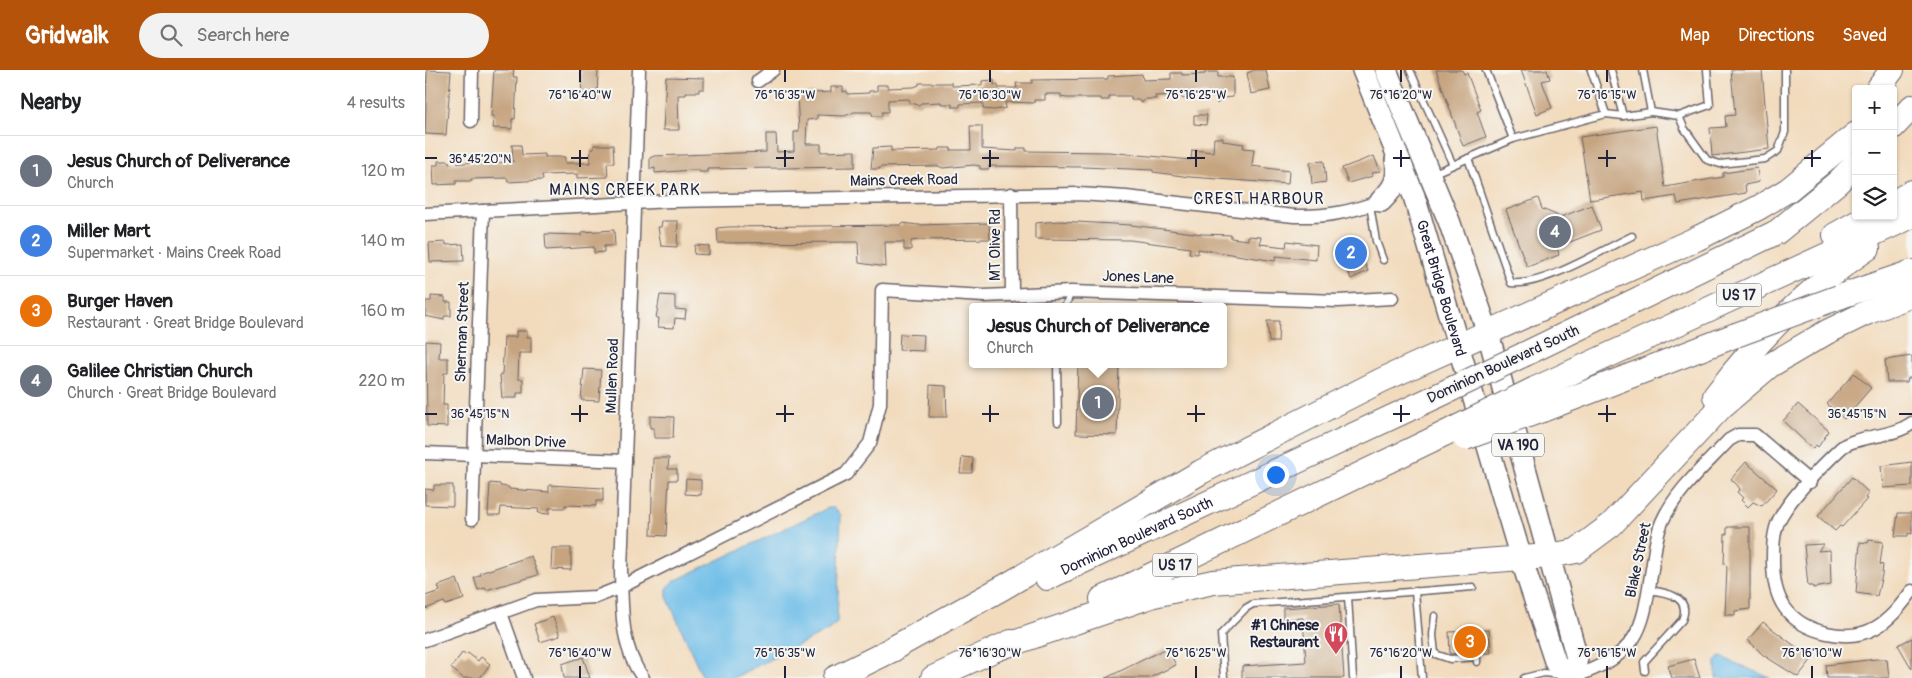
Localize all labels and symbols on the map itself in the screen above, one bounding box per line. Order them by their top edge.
text: 76°16'40"W [549,88,611,103]
text: 76°16'35"W [755,88,815,103]
text: 76°16'30"W [959,88,1021,103]
text: 76°16'25"W [1166,88,1226,103]
text: 76°16'20"W [1370,88,1432,103]
text: 76°16'15"W [1578,88,1636,103]
text: 36°45'20"N [449,152,511,167]
street label: Mains Creek Road [850,170,958,191]
district label: MAINS CREEK PARK [549,180,701,200]
district label: CREST HARBOUR [1194,189,1324,209]
street label: MT Olive Rd [986,209,1005,281]
pin: 4 [1539,213,1571,251]
street label: Great Bridge Boulevard [1412,218,1470,359]
pin: 2 [1335,234,1367,272]
street label: Jones Lane [1102,267,1175,288]
street label: Sherman Street [451,280,474,383]
road number: US 17 [1717,284,1761,306]
street label: Dominion Boulevard South [1424,321,1582,408]
street label: Mullen Road [602,338,623,414]
pin: 1 [1082,384,1114,422]
text: 36°45'15"N [451,407,509,422]
text: 36°45'15"N [1828,407,1886,422]
street label: Malbon Drive [485,431,567,452]
road number: VA 190 [1492,434,1544,456]
your location [1263,462,1289,488]
street label: Dominion Boulevard South [1058,493,1216,580]
street label: Blake Street [1621,520,1656,600]
road number: US 17 [1153,554,1197,576]
place label: #1 Chinese Restaurant [1250,616,1320,652]
restaurant icon: #1 Chinese Restaurant [1323,621,1349,655]
pin: 3 [1454,623,1486,661]
text: 76°16'40"W [549,646,611,661]
text: 76°16'35"W [755,646,815,661]
text: 76°16'30"W [959,646,1021,661]
text: 76°16'25"W [1166,646,1226,661]
text: 76°16'20"W [1370,646,1432,661]
text: 76°16'15"W [1578,646,1636,661]
text: 76°16'10"W [1782,646,1842,661]

